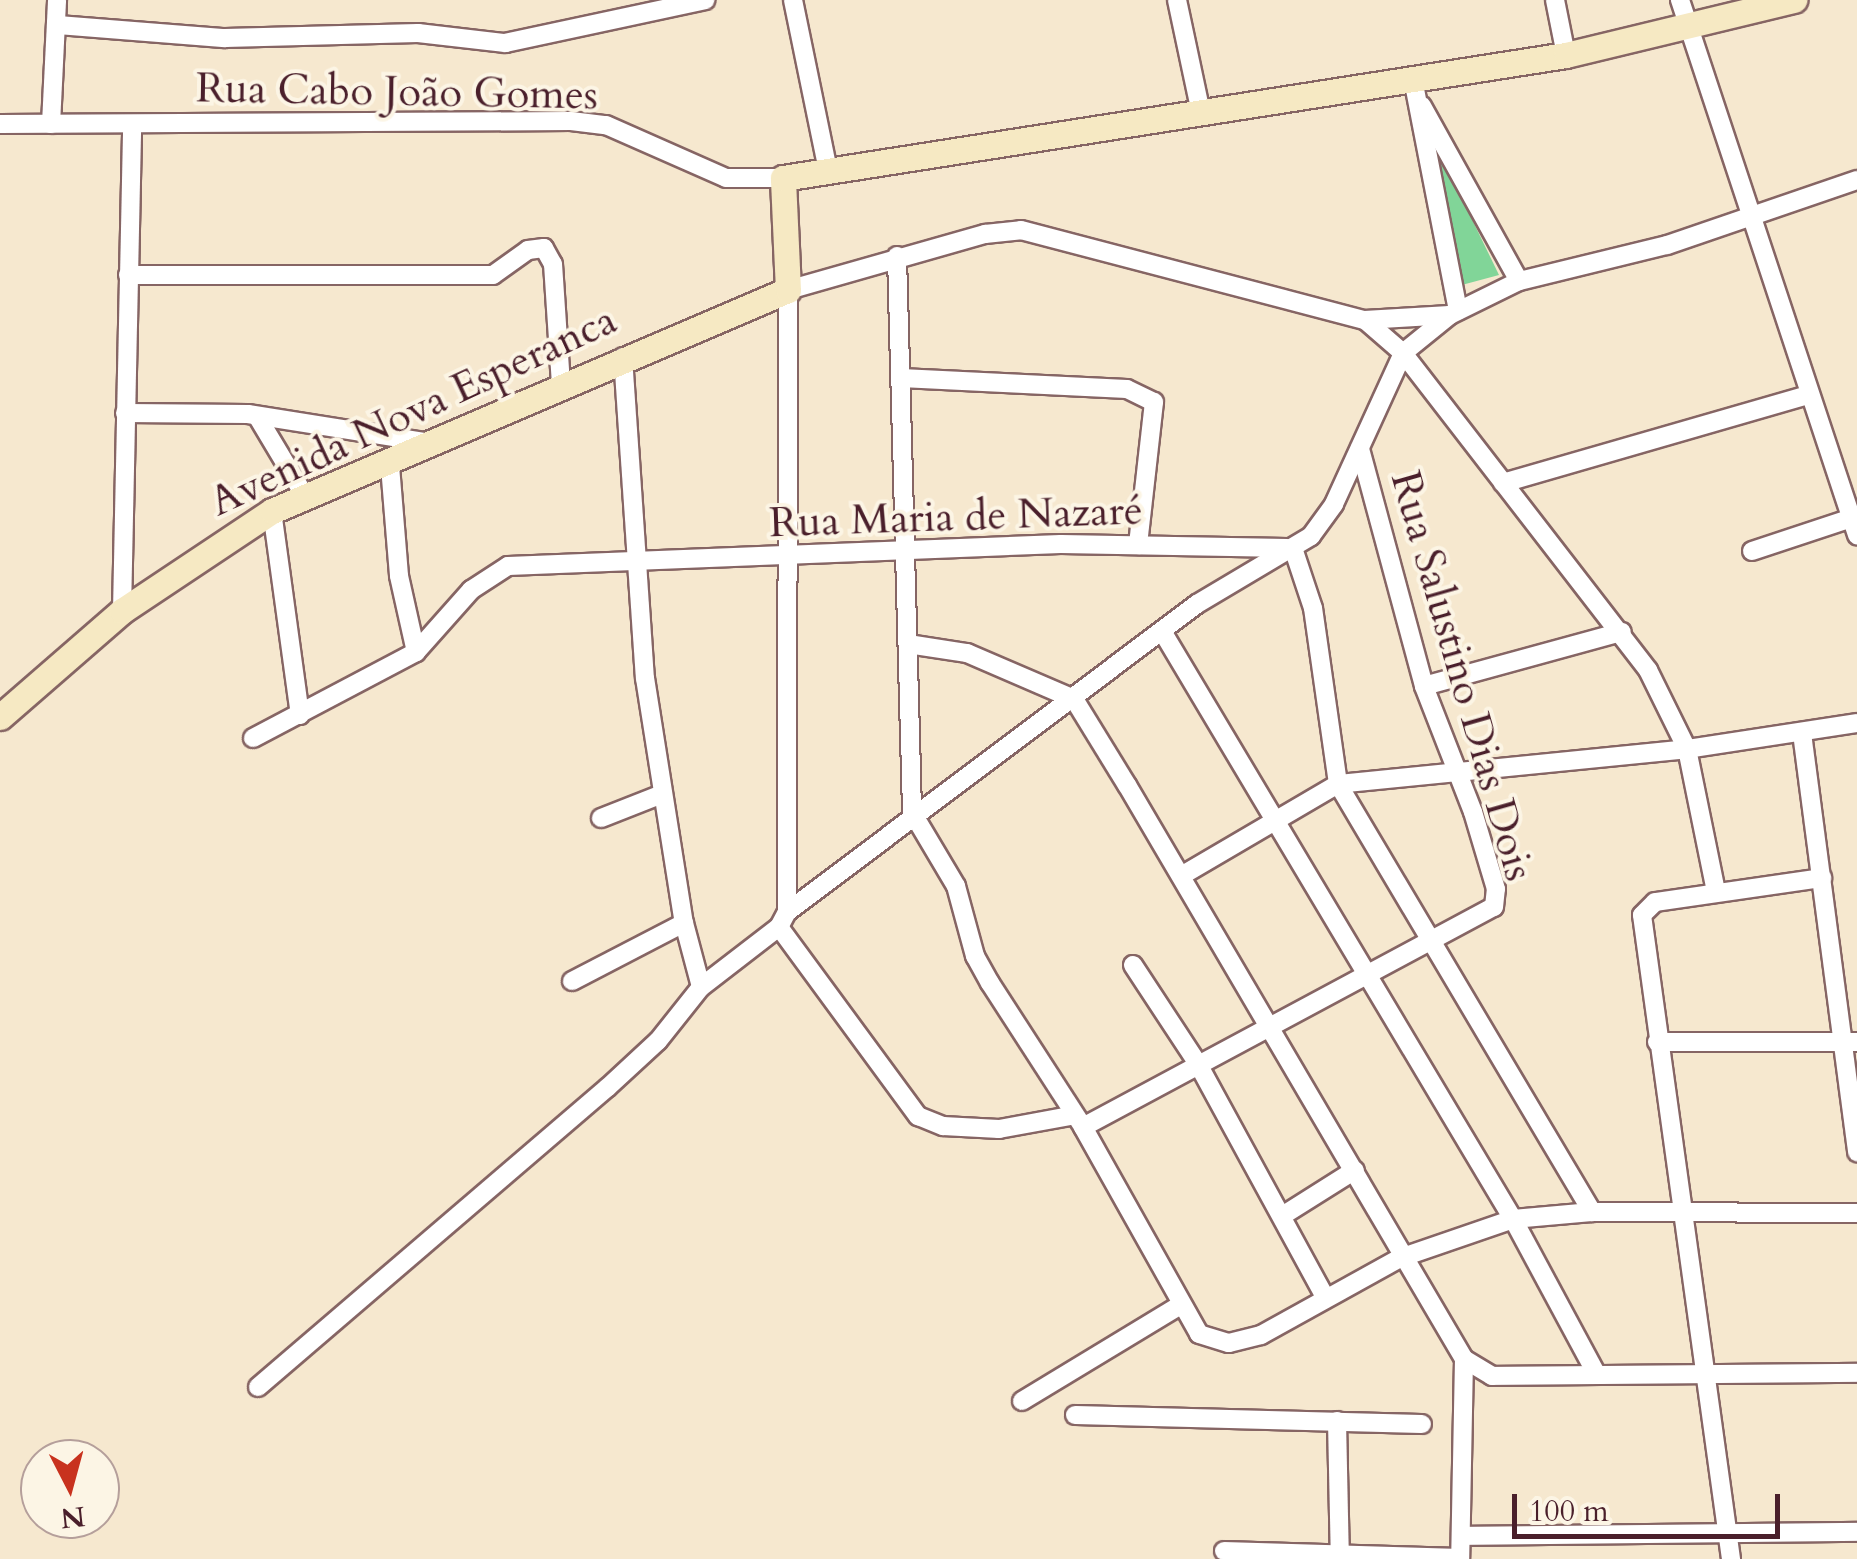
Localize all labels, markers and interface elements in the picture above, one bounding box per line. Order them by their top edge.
street label: Rua Cabo João Gomes [196,63,598,121]
street label: Avenida Nova Esperanca [202,295,624,527]
street label: Rua Salustino Dias Dois [1379,465,1545,887]
street label: Rua Maria de Nazaré [768,485,1144,549]
north arrow [20,1439,120,1539]
scale bar [1517,1474,1784,1536]
text: 100 m [1529,1491,1609,1532]
text: N [59,1497,87,1537]

